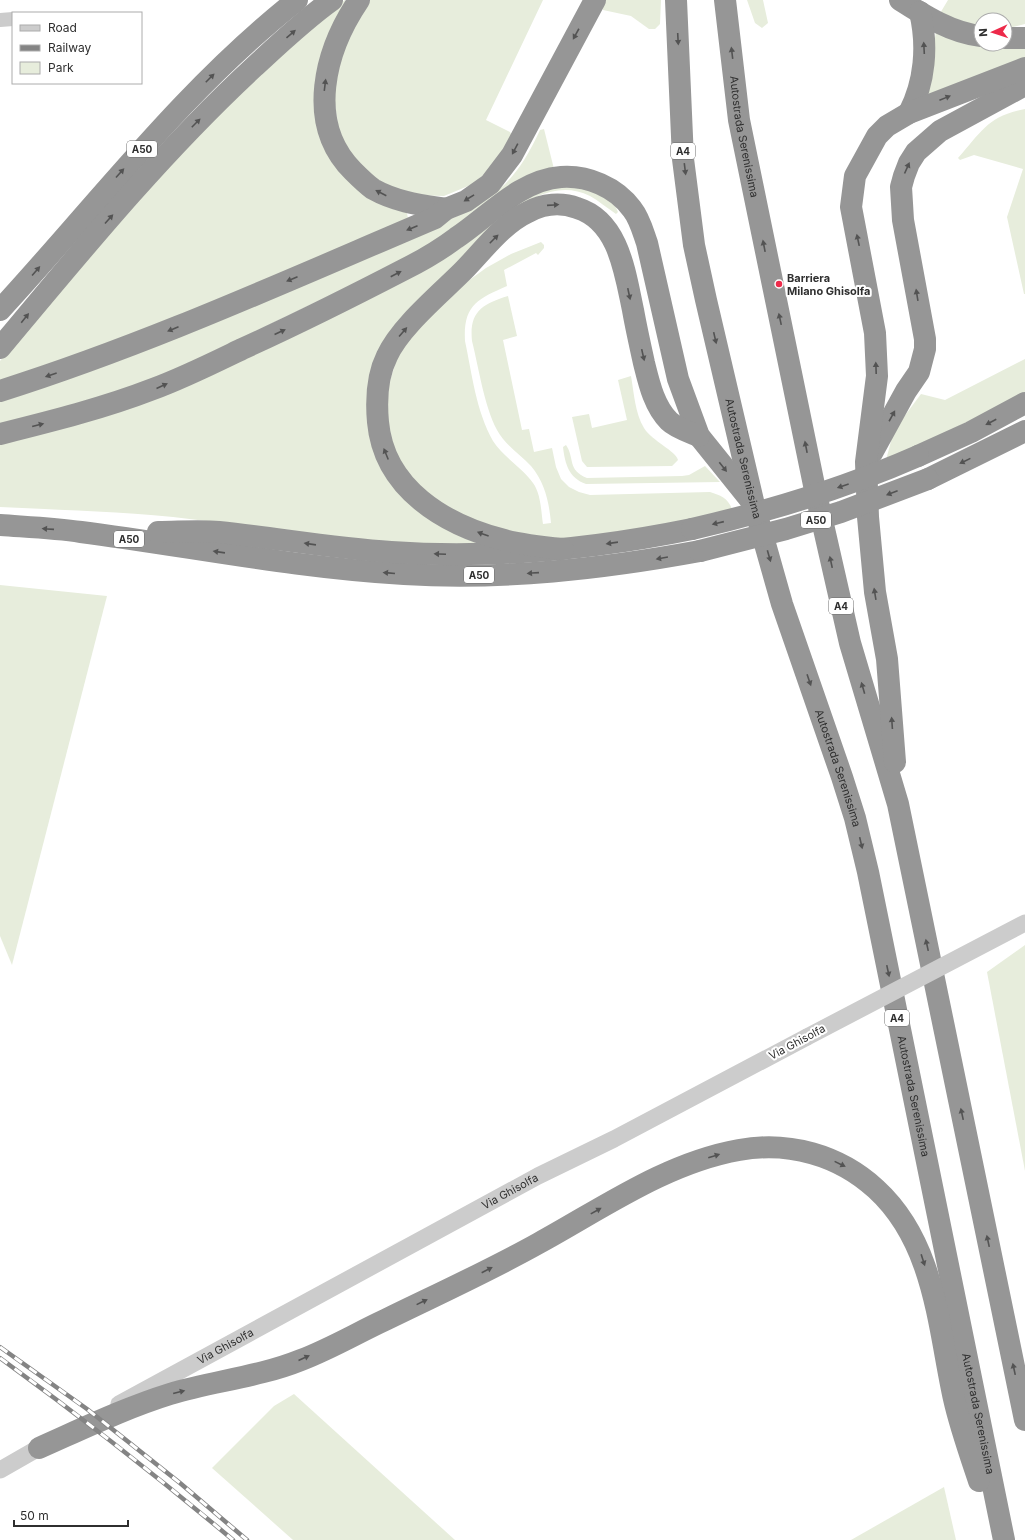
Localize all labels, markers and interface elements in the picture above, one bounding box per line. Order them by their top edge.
legend [12,12,142,84]
north arrow [973,12,1013,52]
text: Road [48,20,77,35]
text: N [976,28,990,37]
one-way arrow [285,29,296,38]
one-way arrow [573,29,580,40]
one-way arrow [675,33,681,46]
text: Railway [48,40,92,55]
one-way arrow [921,42,928,54]
one-way arrow [729,47,735,59]
text: Park [48,60,74,75]
one-way arrow [205,73,215,83]
street label: Autostrada Serenissima [727,75,762,199]
one-way arrow [322,79,328,91]
one-way arrow [940,95,952,101]
one-way arrow [191,118,201,128]
road number: A50 [127,141,157,157]
one-way arrow [512,143,518,155]
road number: A4 [671,143,695,159]
one-way arrow [905,161,911,173]
one-way arrow [682,163,688,175]
one-way arrow [116,167,125,178]
one-way arrow [376,190,387,196]
one-way arrow [463,195,475,202]
one-way arrow [547,202,560,209]
one-way arrow [104,214,113,224]
one-way arrow [407,225,418,231]
one-way arrow [489,234,499,244]
one-way arrow [854,234,860,246]
one-way arrow [761,240,767,252]
one-way arrow [31,266,40,276]
one-way arrow [390,270,402,277]
place label: Barriera Milano Ghisolfa [787,271,870,298]
one-way arrow [286,276,298,282]
marker: Barriera Milano Ghisolfa [774,279,784,289]
one-way arrow [627,288,633,300]
one-way arrow [914,289,920,301]
one-way arrow [20,313,29,324]
one-way arrow [776,313,782,326]
one-way arrow [167,326,178,332]
one-way arrow [399,327,408,338]
one-way arrow [274,329,285,335]
one-way arrow [713,332,719,344]
one-way arrow [640,348,646,361]
one-way arrow [873,362,880,374]
one-way arrow [44,372,56,378]
one-way arrow [156,382,168,388]
street label: Autostrada Serenissima [722,397,765,520]
one-way arrow [889,410,895,422]
one-way arrow [985,419,996,425]
one-way arrow [32,422,44,428]
one-way arrow [803,440,809,453]
one-way arrow [383,449,389,460]
one-way arrow [959,458,971,464]
one-way arrow [718,461,727,472]
one-way arrow [836,484,848,490]
one-way arrow [885,491,897,497]
road number: A50 [801,512,831,528]
one-way arrow [712,521,724,527]
one-way arrow [42,525,54,532]
one-way arrow [477,530,489,536]
road number: A50 [114,531,144,547]
one-way arrow [606,540,619,546]
one-way arrow [304,541,316,547]
one-way arrow [213,549,225,555]
one-way arrow [434,550,446,557]
one-way arrow [766,550,772,562]
one-way arrow [655,555,668,561]
one-way arrow [827,556,833,568]
road number: A50 [464,567,494,583]
one-way arrow [383,570,395,576]
one-way arrow [527,570,539,577]
one-way arrow [872,588,878,600]
road number: A4 [829,598,853,614]
one-way arrow [806,674,812,686]
one-way arrow [860,681,866,693]
street label: Autostrada Serenissima [812,707,864,828]
one-way arrow [888,717,895,729]
one-way arrow [858,837,864,850]
one-way arrow [924,939,930,952]
one-way arrow [885,964,891,977]
road number: A4 [885,1010,909,1026]
street label: Via Ghisolfa [766,1021,828,1063]
street label: Autostrada Serenissima [894,1034,933,1158]
one-way arrow [958,1108,964,1120]
one-way arrow [708,1153,720,1159]
one-way arrow [834,1161,846,1167]
street label: Via Ghisolfa [479,1170,541,1212]
one-way arrow [590,1208,602,1215]
one-way arrow [985,1235,991,1247]
one-way arrow [920,1254,926,1266]
one-way arrow [482,1267,493,1273]
one-way arrow [416,1299,427,1305]
street label: Via Ghisolfa [195,1325,256,1367]
street label: Autostrada Serenissima [959,1352,997,1475]
one-way arrow [299,1355,311,1361]
one-way arrow [1011,1362,1017,1375]
one-way arrow [173,1389,185,1395]
scale bar [14,1502,128,1528]
text: 50 m [20,1508,49,1523]

